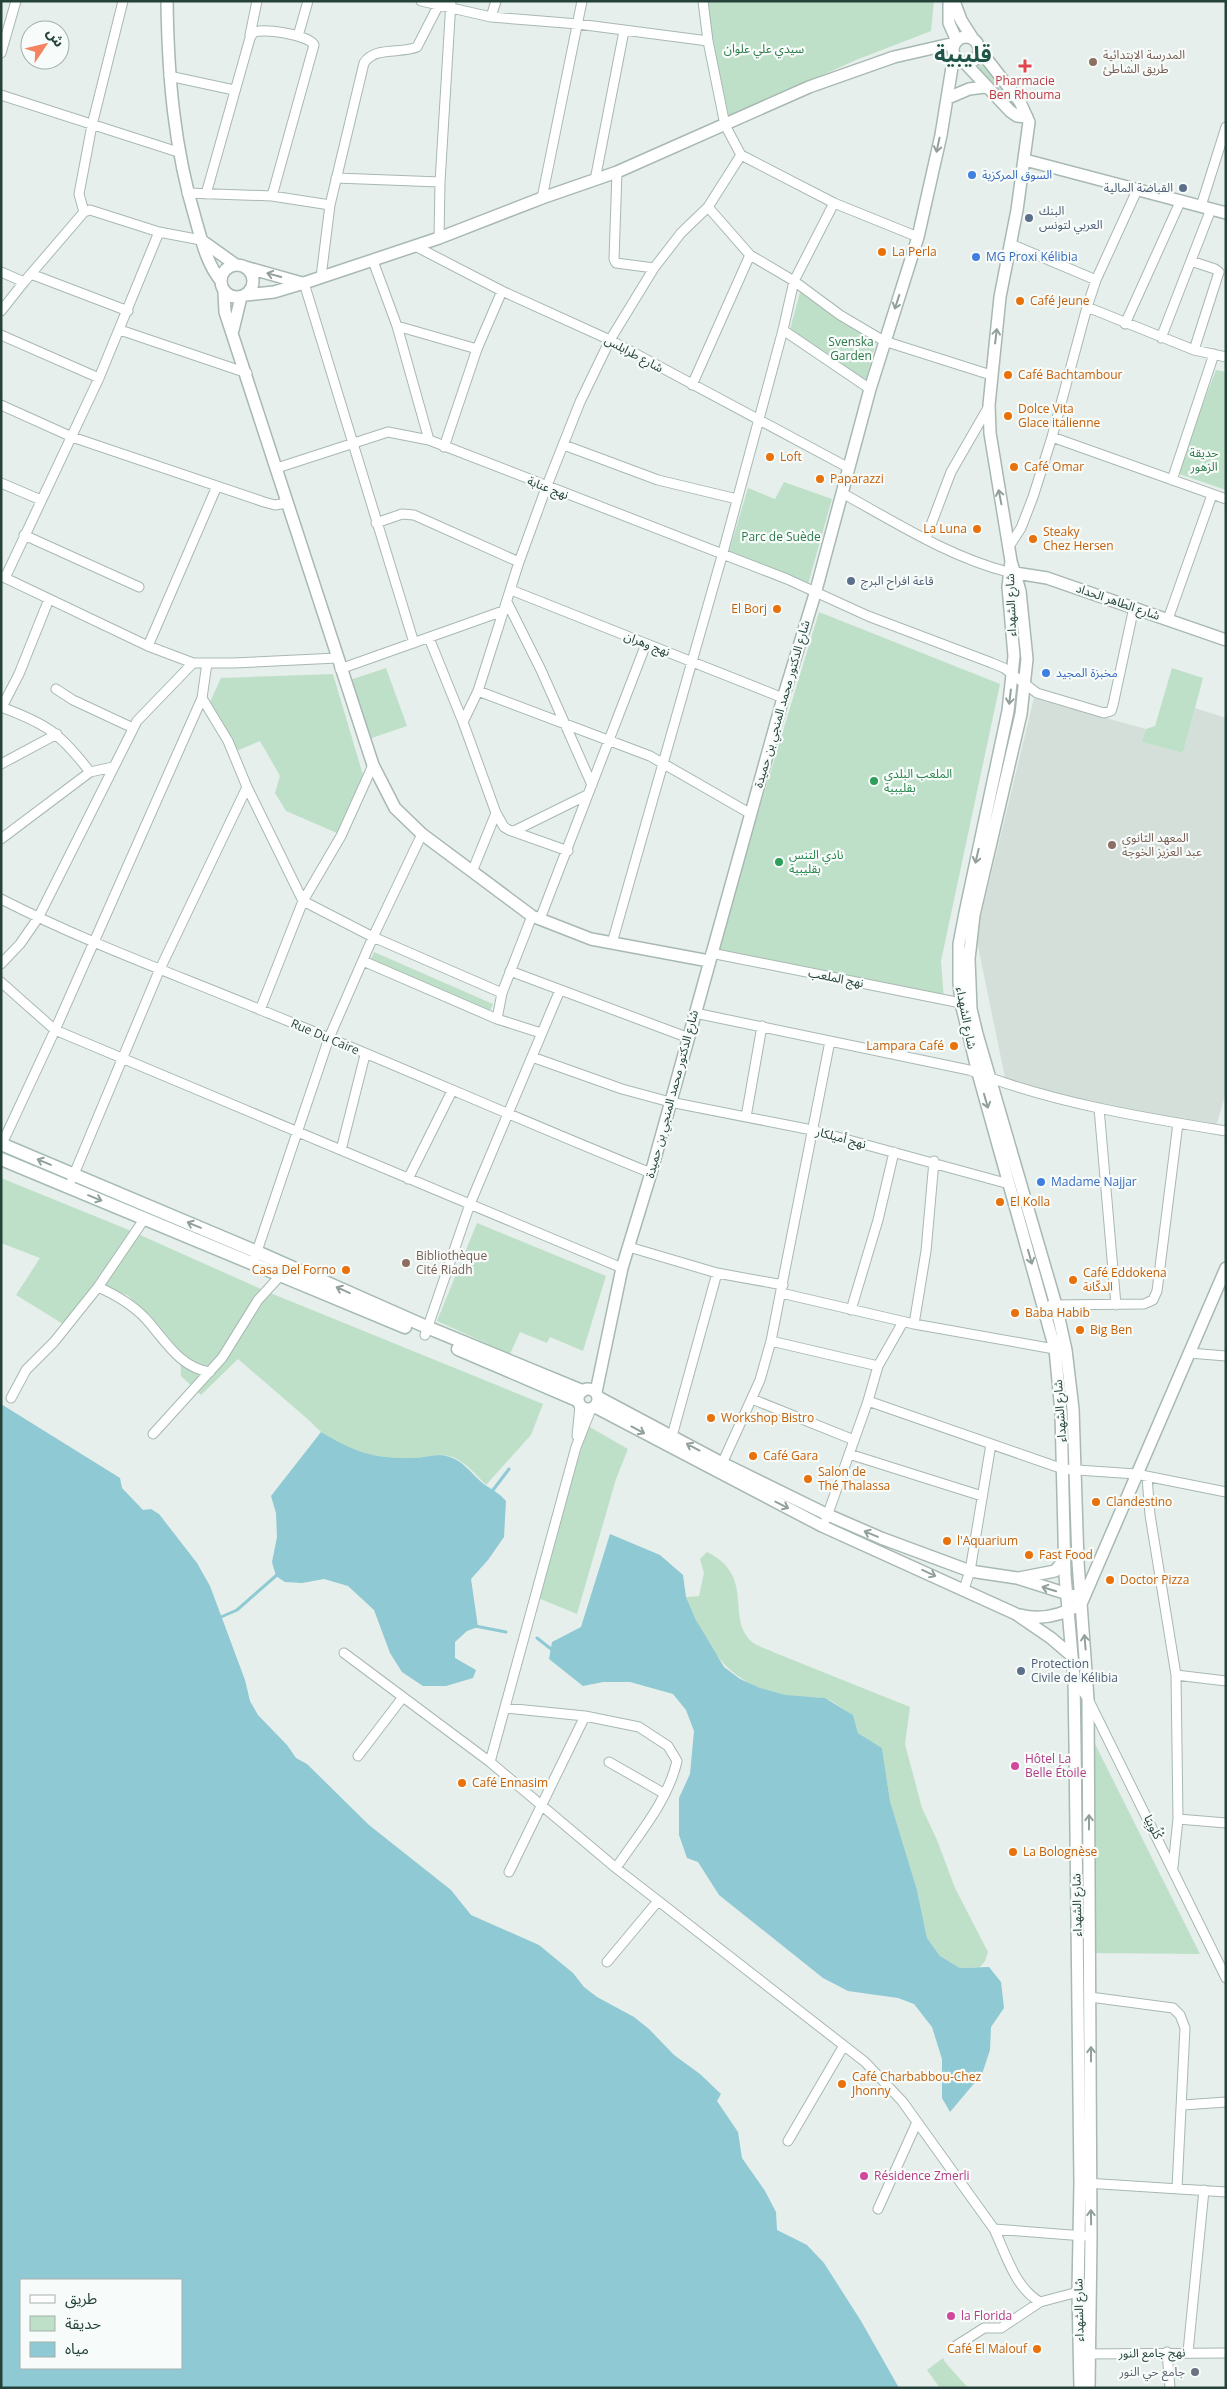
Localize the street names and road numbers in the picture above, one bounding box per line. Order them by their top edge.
street label: شارع طرابلس [602,331,666,377]
street label: نهج عنابة [525,472,571,504]
street label: شارع الشهداء [1001,573,1021,637]
street label: شارع الطاهر الحداد [1074,579,1162,625]
street label: شارع الدكتور محمد المنجي بن حميدة [749,618,815,790]
street label: نهج وهران [621,627,673,661]
street label: نهج الملعب [807,964,865,992]
street label: شارع الشهداء [951,985,981,1051]
street label: شارع الدكتور محمد المنجي بن حميدة [641,1008,704,1180]
street label: Rue Du Caire [288,1015,362,1059]
street label: نهج أميلكار [813,1122,868,1153]
street label: شارع الشهداء [1049,1379,1071,1443]
street label: كْلُوبِيَا [1139,1812,1167,1843]
street label: شارع الشهداء [1067,1873,1087,1937]
street label: شارع الشهداء [1069,2278,1089,2342]
street label: نهج جامع النور [1117,2343,1186,2363]

